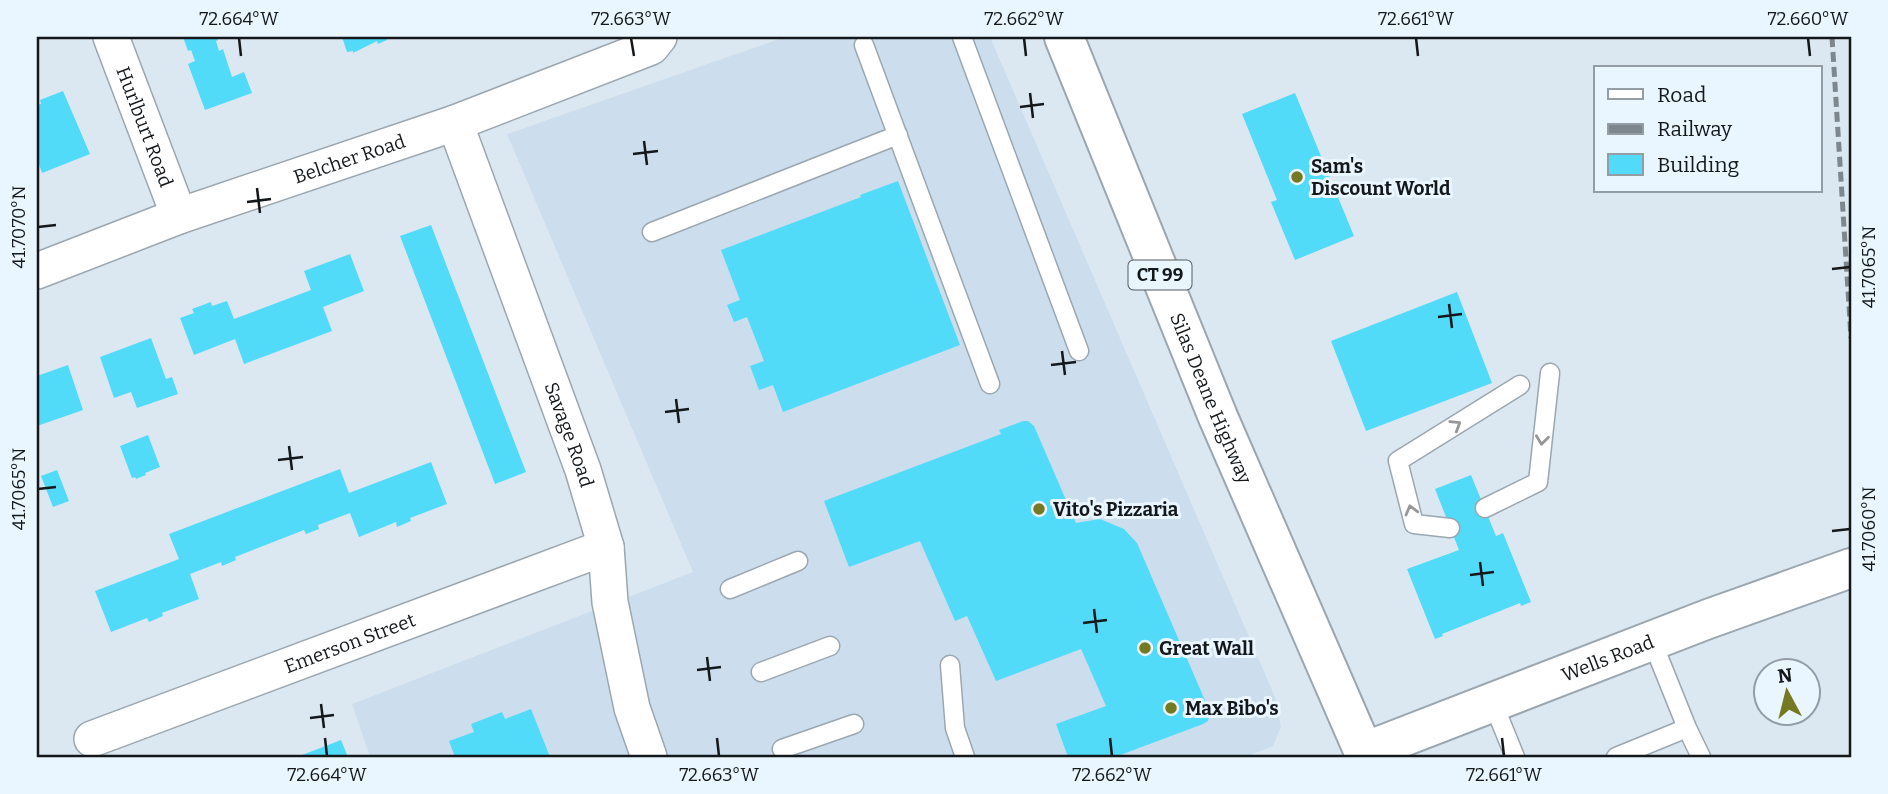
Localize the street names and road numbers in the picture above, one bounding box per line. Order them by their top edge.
street label: Hurlburt Road [112,63,178,190]
street label: Belcher Road [290,129,408,188]
road number: CT 99 [1128,260,1192,290]
street label: Silas Deane Highway [1165,309,1257,488]
street label: Savage Road [540,379,599,490]
street label: Emerson Street [281,608,418,678]
street label: Wells Road [1558,630,1657,686]

